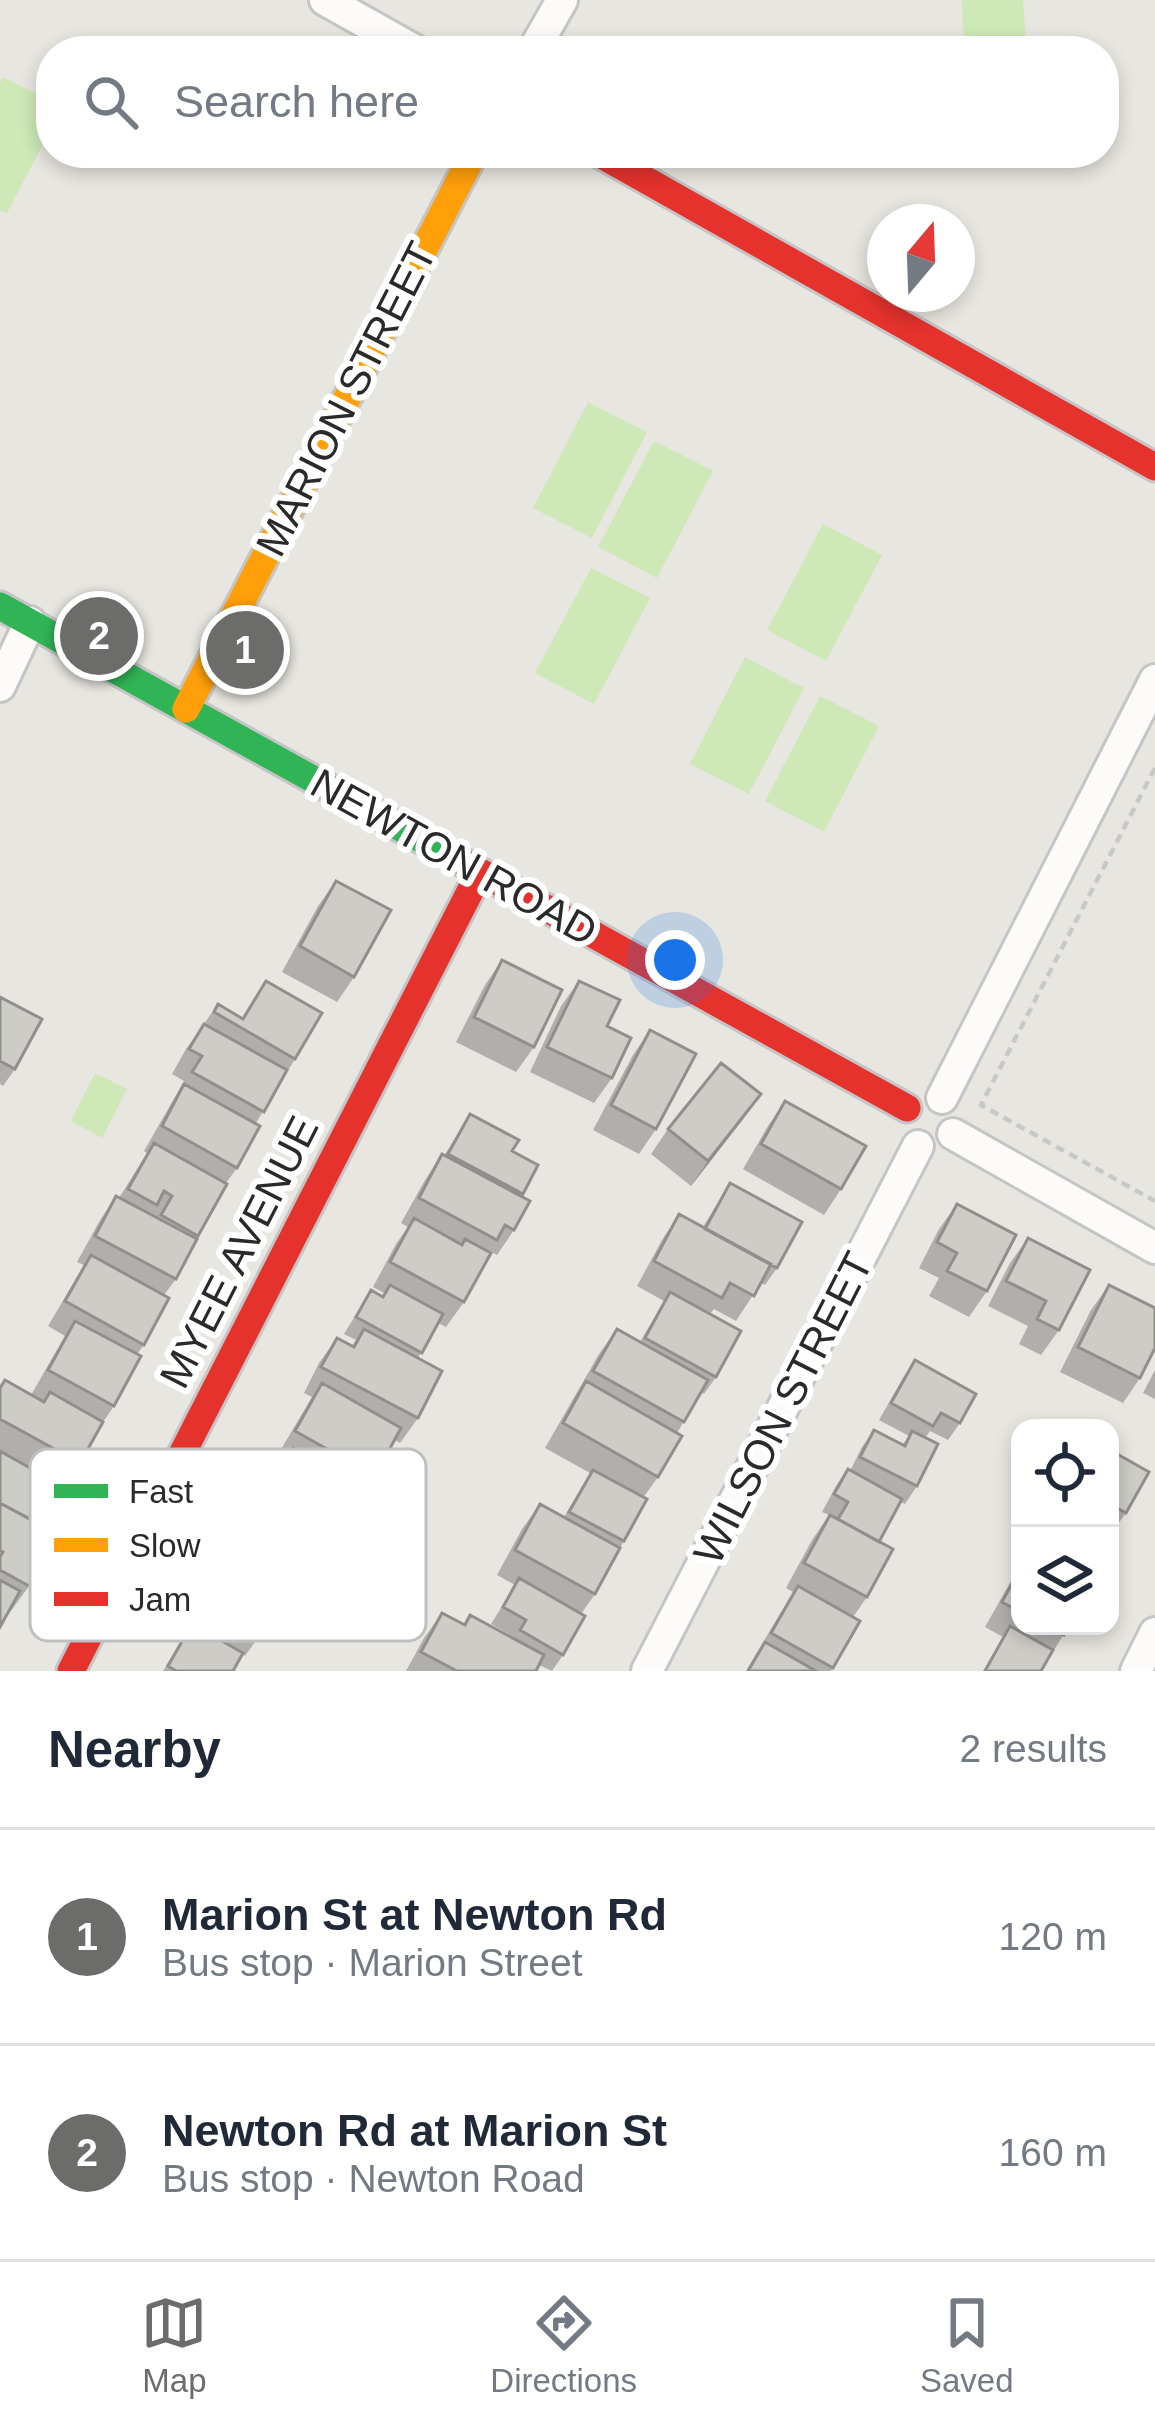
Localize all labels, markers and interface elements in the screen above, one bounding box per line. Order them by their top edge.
search box [36,36,1119,168]
icon: search [78,69,144,135]
text: Search here [174,76,419,127]
north arrow [867,204,975,312]
street label: MARION STREET [247,234,445,564]
pin: 2 [60,591,138,681]
pin: 1 [206,605,284,695]
street label: NEWTON ROAD [303,759,605,955]
your location [645,930,705,990]
street label: MYEE AVENUE [150,1109,328,1395]
street label: WILSON STREET [684,1245,882,1571]
map controls [1011,1419,1119,1635]
button: locate [1011,1419,1119,1527]
legend [30,1449,426,1641]
text: Fast [129,1473,193,1510]
text: Slow [129,1527,201,1564]
button: layers [1011,1527,1119,1635]
text: Jam [129,1581,191,1618]
text: Nearby [48,1721,221,1778]
text: 2 results [960,1727,1107,1770]
text: Marion St at Newton Rd [162,1889,667,1940]
text: 1 [76,1915,98,1958]
text: 120 m [999,1915,1107,1958]
text: Bus stop · Marion Street [162,1941,583,1984]
text: Newton Rd at Marion St [162,2105,667,2156]
text: 2 [76,2131,98,2174]
text: 160 m [999,2131,1107,2174]
text: Bus stop · Newton Road [162,2157,585,2200]
tab: Map [141,2290,207,2400]
tab: Directions [490,2290,637,2400]
tab: Saved [920,2290,1014,2400]

